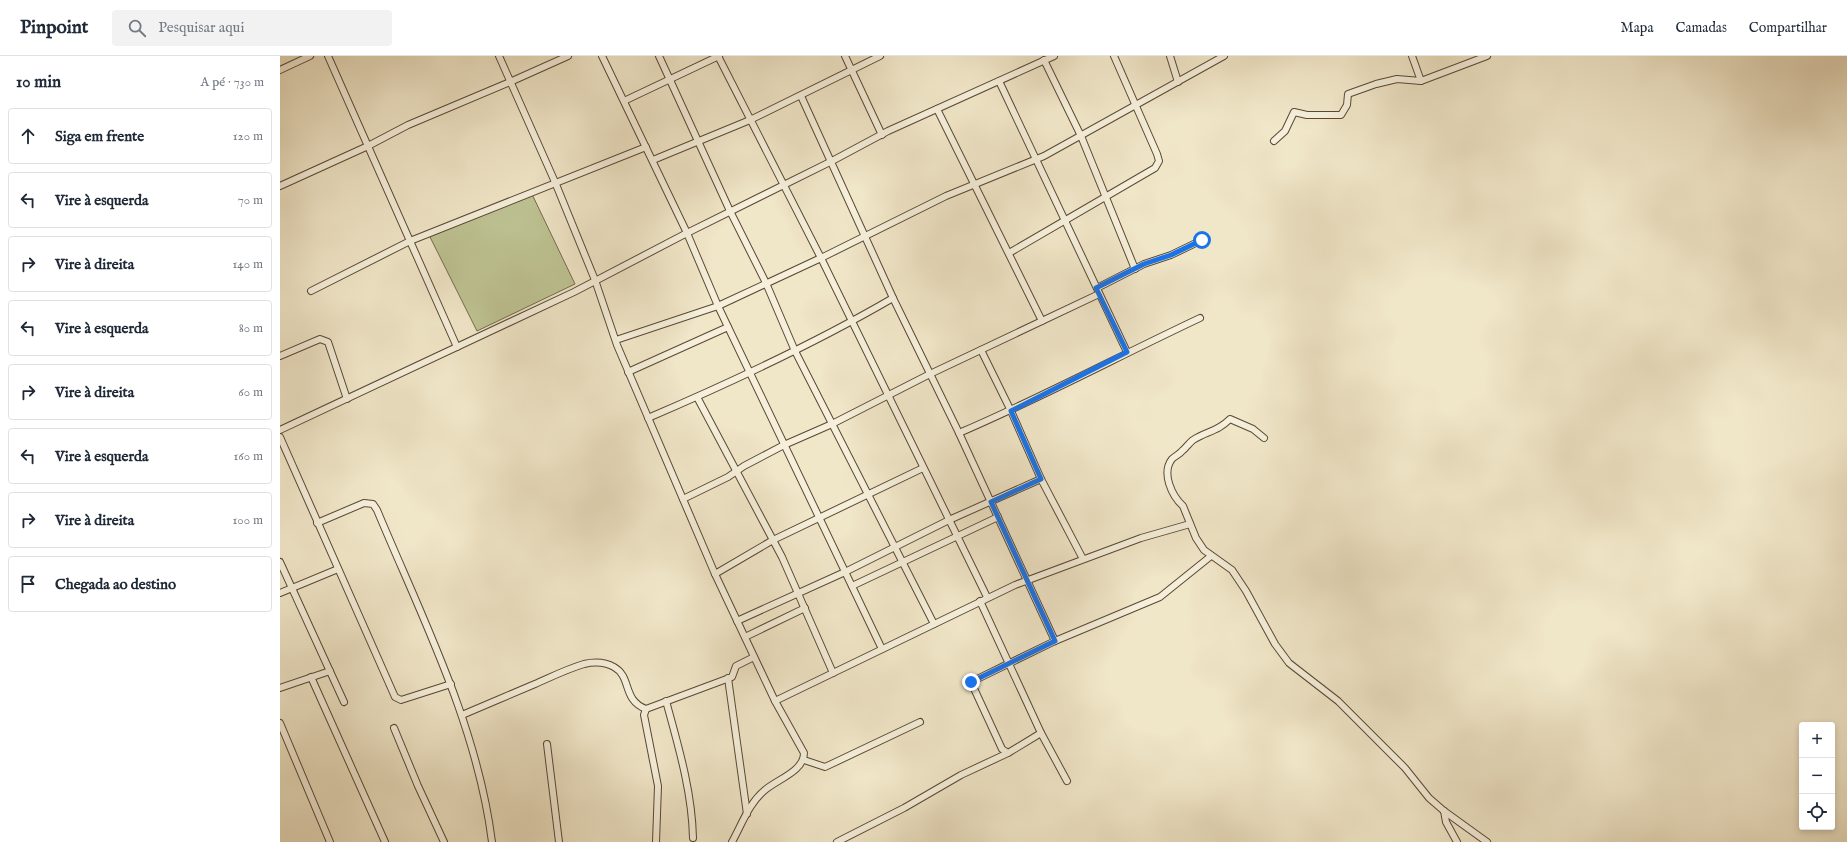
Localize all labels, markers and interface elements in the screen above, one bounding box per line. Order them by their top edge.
search box [112,10,392,46]
text: Pinpoint [20,16,88,40]
icon: search [126,17,148,39]
text: Pesquisar aqui [158,18,244,37]
text: Mapa [1621,19,1653,37]
text: Camadas [1675,19,1727,37]
text: Compartilhar [1749,19,1827,37]
text: 10 min [16,72,61,93]
text: A pé · 730 m [201,74,264,91]
icon: ahead [17,125,39,147]
text: Siga em frente [55,127,144,146]
text: 120 m [233,128,263,145]
icon: left [17,189,39,211]
text: Vire à esquerda [55,191,148,210]
text: 70 m [238,192,263,209]
route start [1193,231,1211,249]
icon: right [17,253,39,275]
text: Vire à direita [55,255,134,274]
text: 140 m [233,256,263,273]
icon: left [17,317,39,339]
text: Vire à esquerda [55,319,148,338]
text: 80 m [239,320,263,337]
icon: right [17,381,39,403]
text: Vire à direita [55,383,134,402]
text: 60 m [238,384,263,401]
icon: left [17,445,39,467]
text: Vire à esquerda [55,447,148,466]
text: 160 m [233,448,263,465]
icon: right [17,509,39,531]
text: Vire à direita [55,511,134,530]
text: 100 m [233,512,263,529]
icon: arrive [17,573,39,595]
text: Chegada ao destino [55,575,176,594]
route end [962,673,980,691]
map controls [1799,722,1835,830]
button: + [1799,722,1835,758]
button: − [1799,758,1835,794]
button: locate [1799,794,1835,830]

